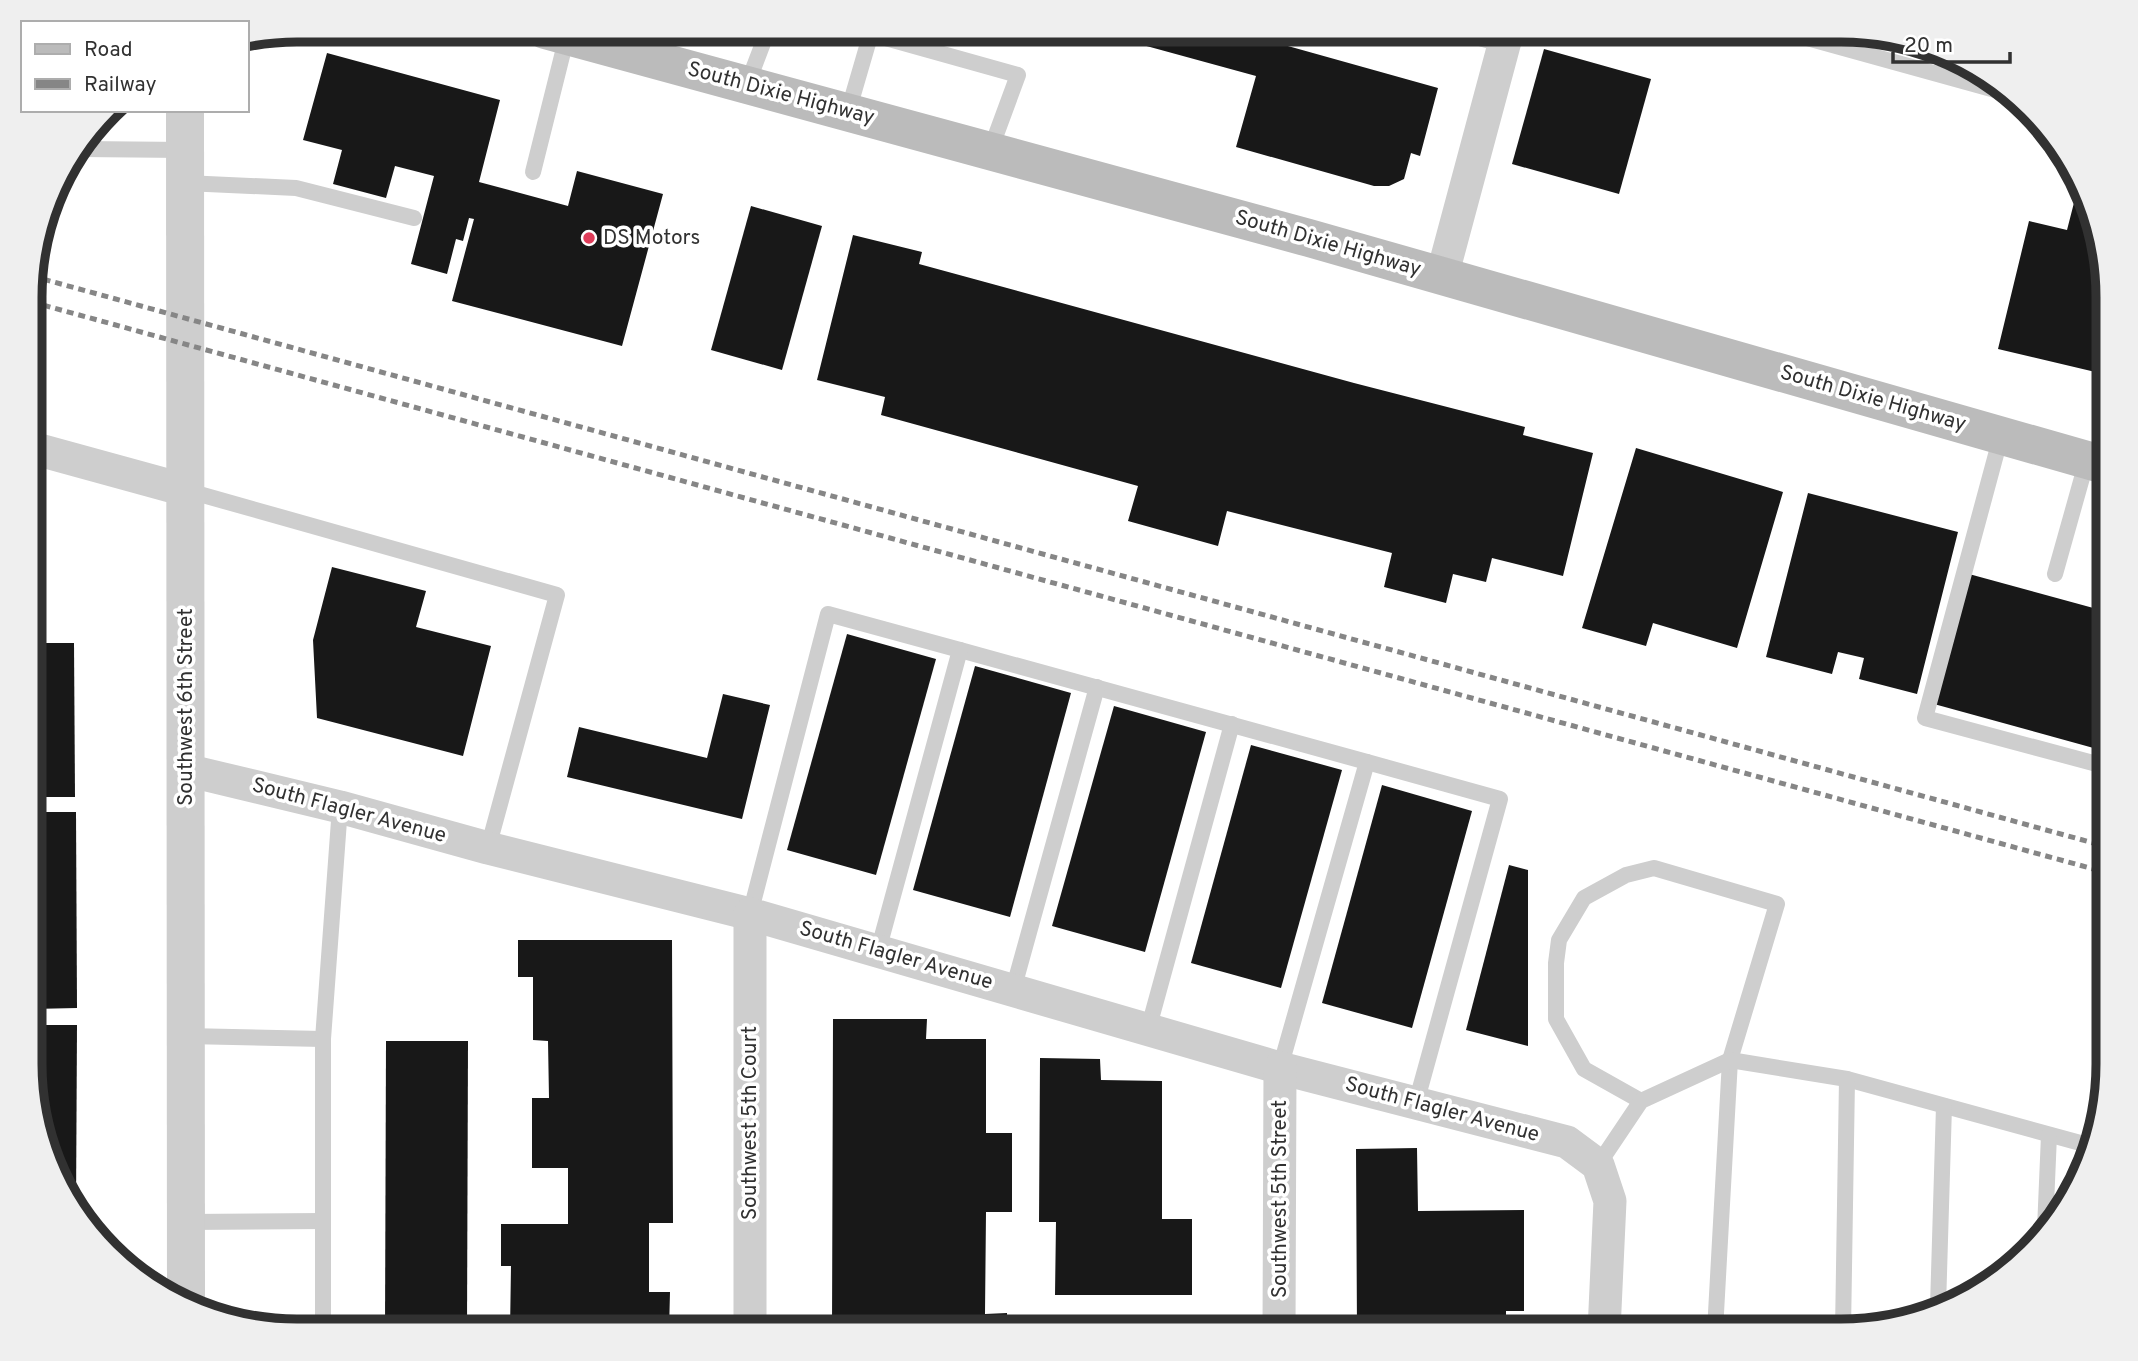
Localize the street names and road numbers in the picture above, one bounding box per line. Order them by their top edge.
street label: South Dixie Highway [685,56,877,132]
street label: South Dixie Highway [1232,204,1424,284]
street label: South Dixie Highway [1777,359,1969,439]
street label: Southwest 6th Street [173,608,200,806]
street label: South Flagler Avenue [249,772,449,850]
street label: South Flagler Avenue [796,915,996,997]
street label: Southwest 5th Court [737,1026,764,1220]
street label: South Flagler Avenue [1342,1071,1542,1149]
street label: Southwest 5th Street [1267,1100,1294,1298]

